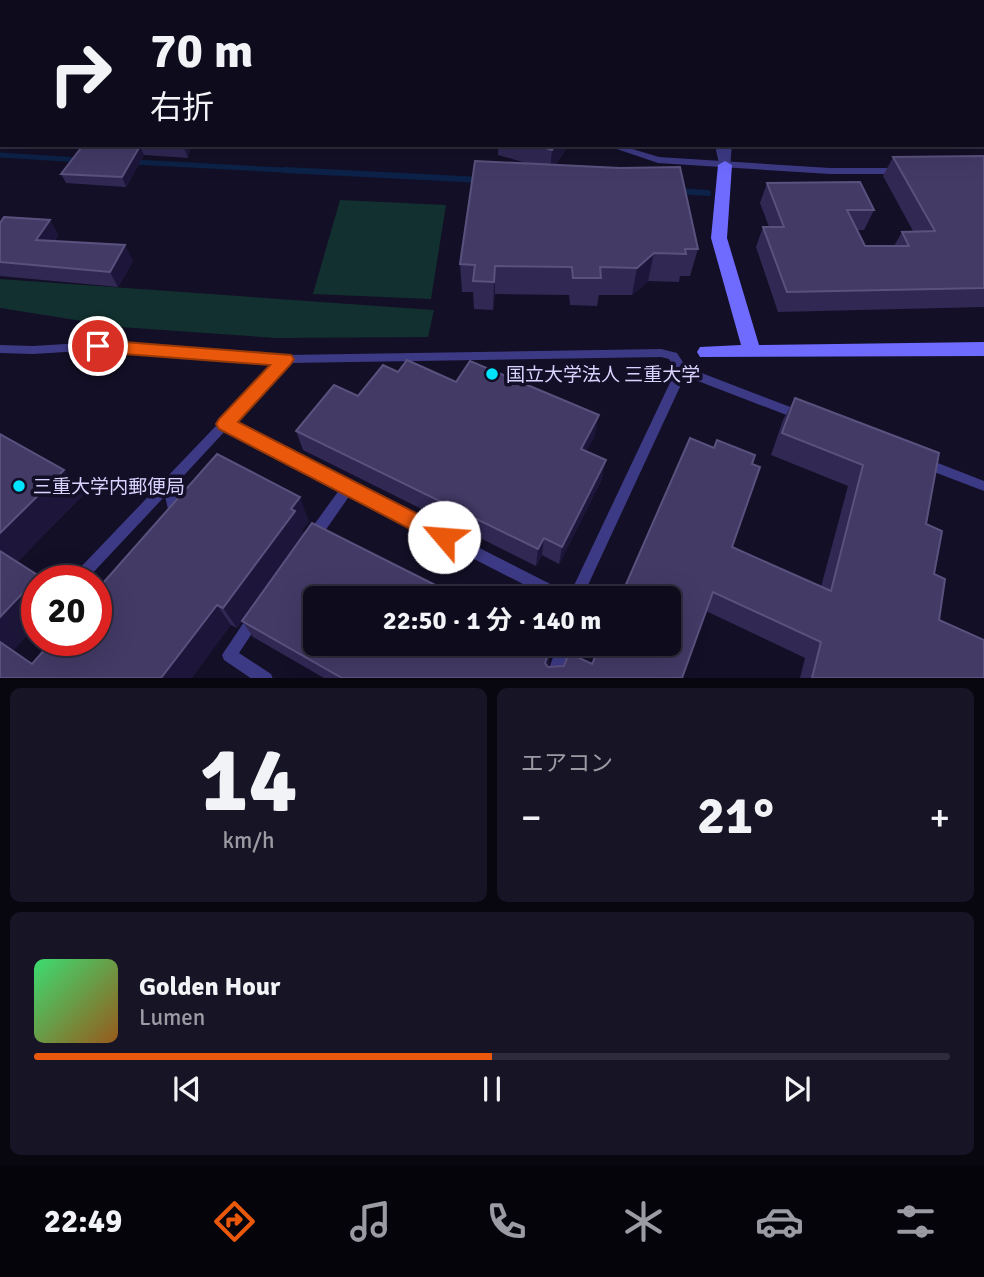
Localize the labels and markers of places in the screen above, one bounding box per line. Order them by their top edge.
pin [68,316,128,376]
place label: 国立大学法人 三重大学 [506,363,700,387]
marker: 国立大学法人 三重大学 [484,366,500,382]
place label: 三重大学内郵便局 [33,475,185,499]
marker: 三重大学内郵便局 [11,478,27,494]

